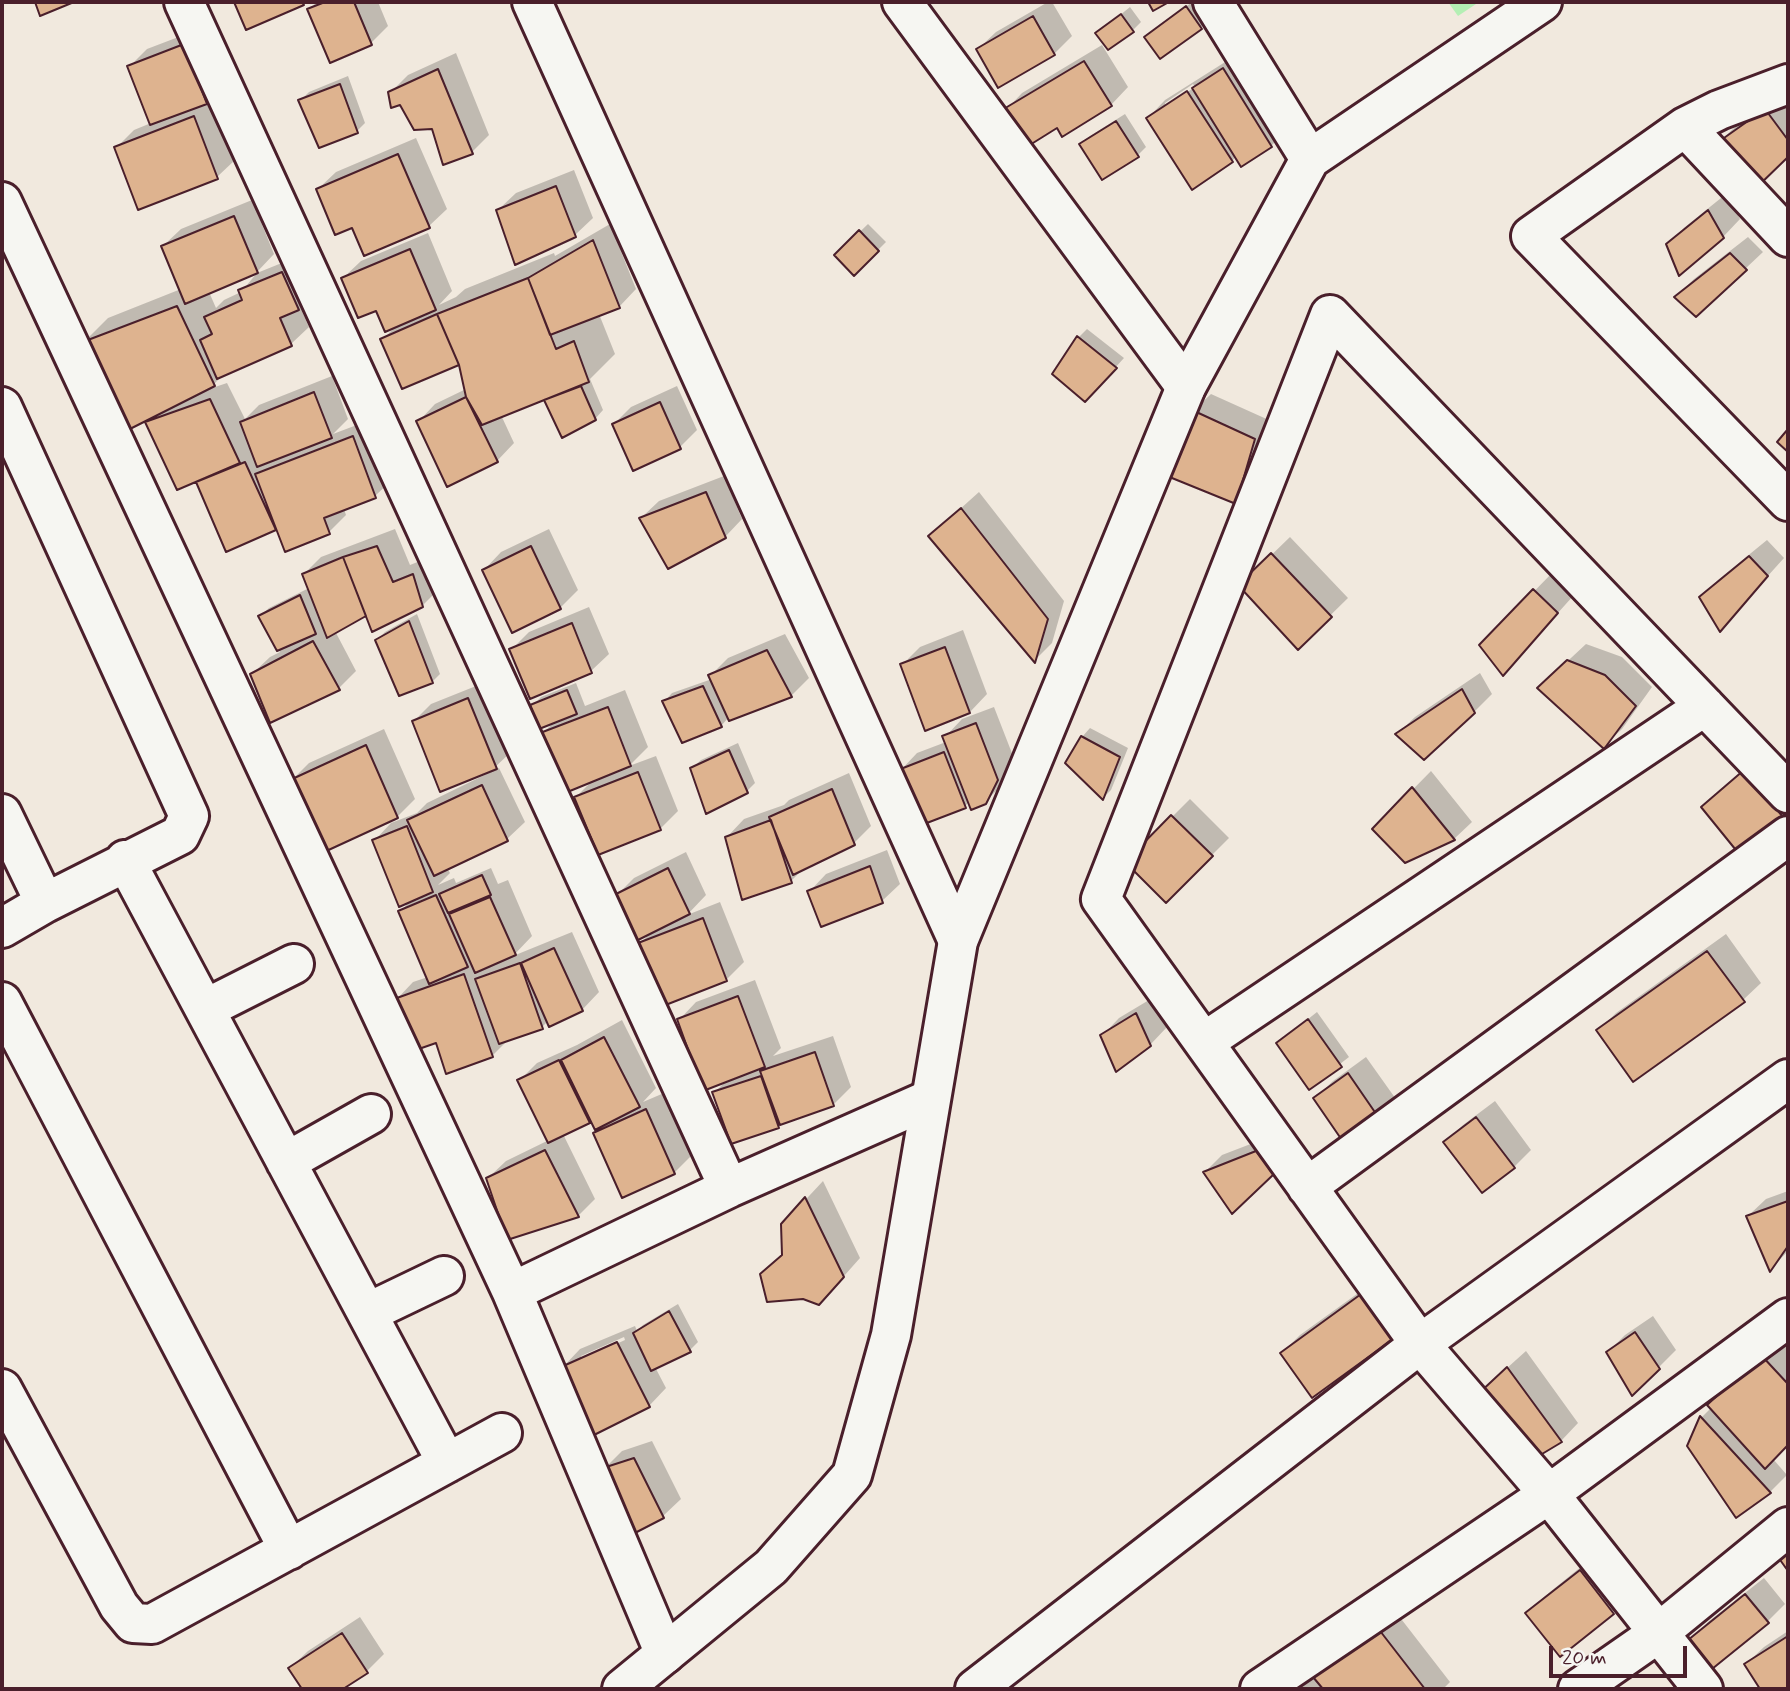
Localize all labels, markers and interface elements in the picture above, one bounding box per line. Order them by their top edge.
scale bar [1552,1632,1690,1676]
text: 20 m [1562,1644,1607,1672]

